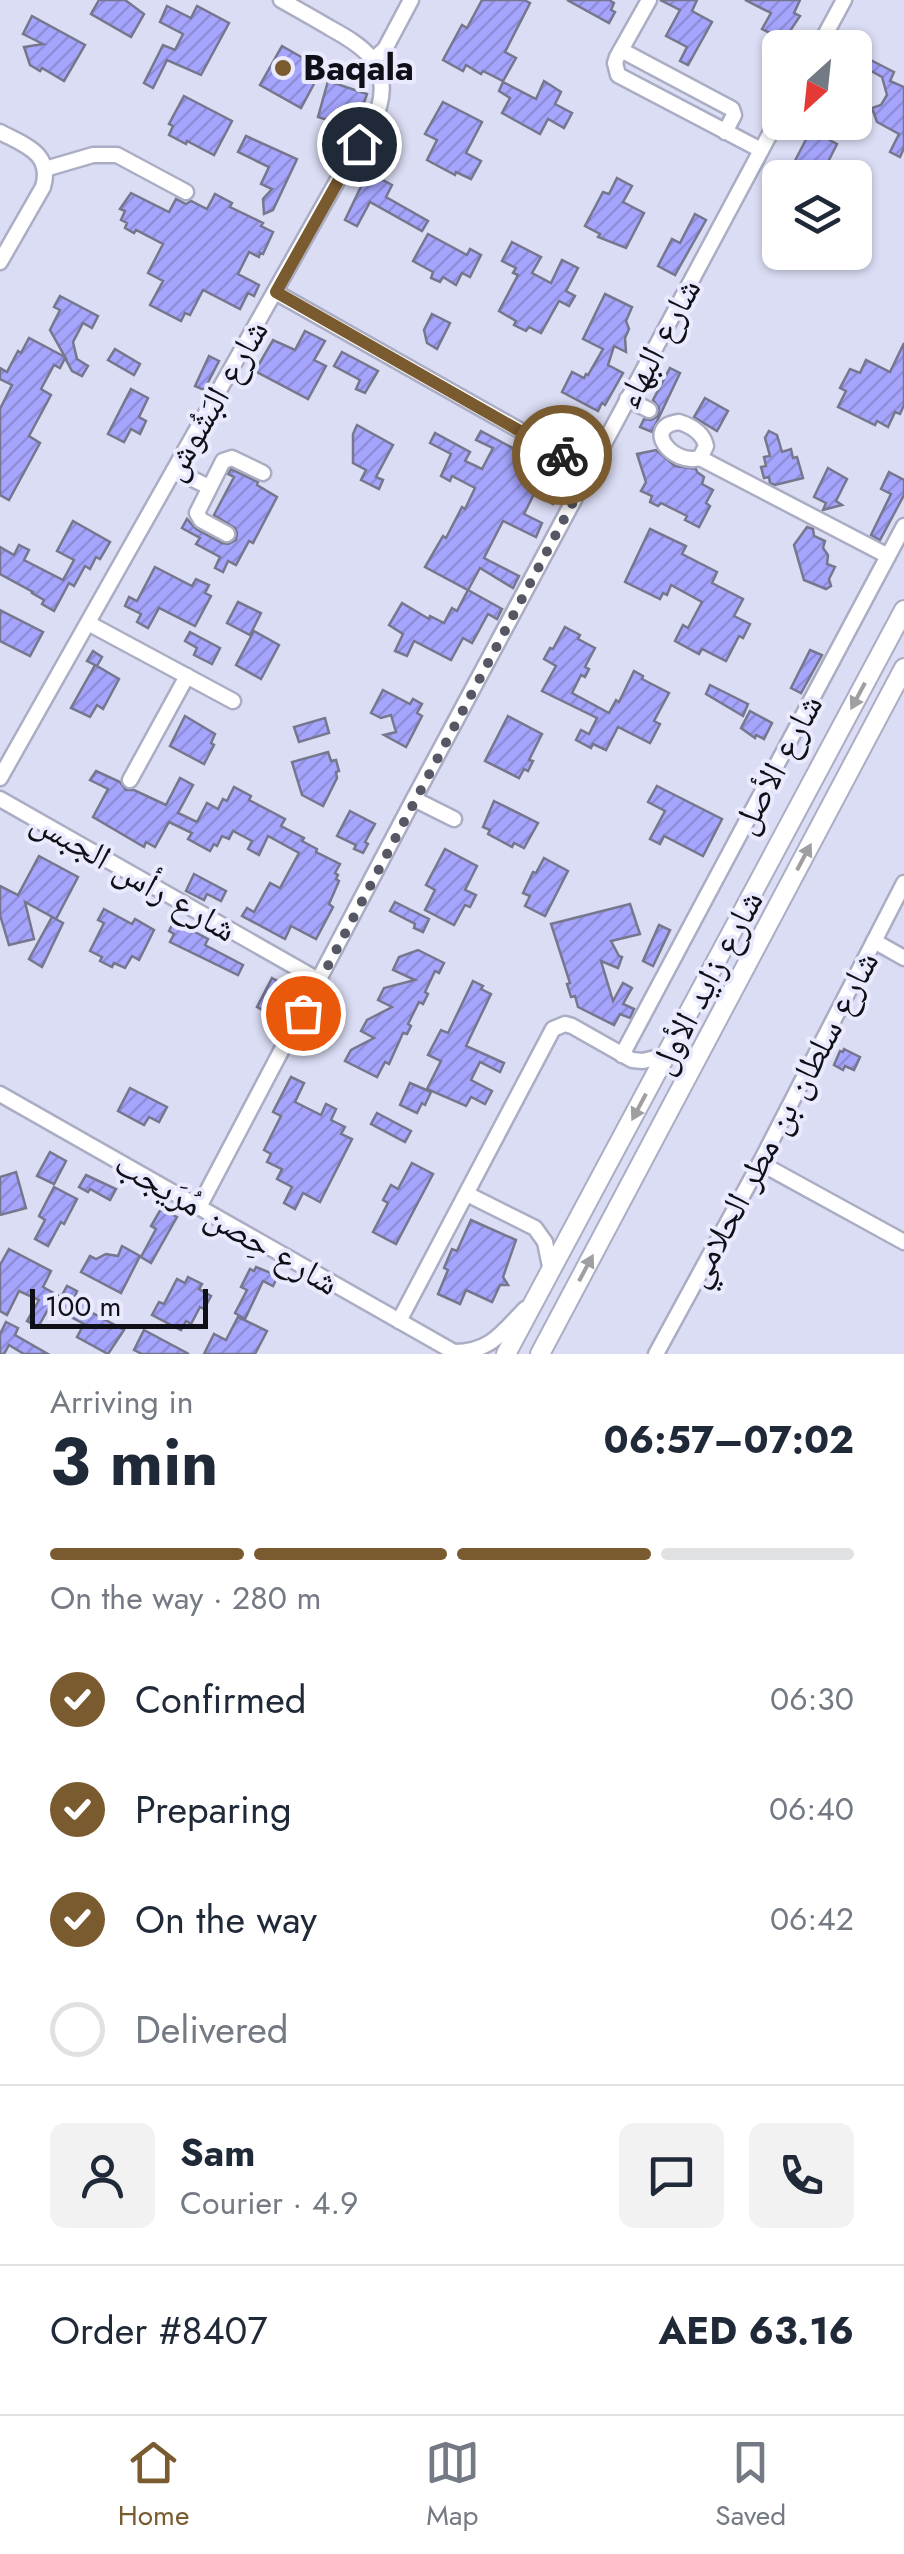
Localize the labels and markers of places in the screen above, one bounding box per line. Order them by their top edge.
place label: Baqala [303,43,414,93]
marker: Baqala [272,57,294,79]
pin [317,102,402,187]
pin [261,971,346,1056]

